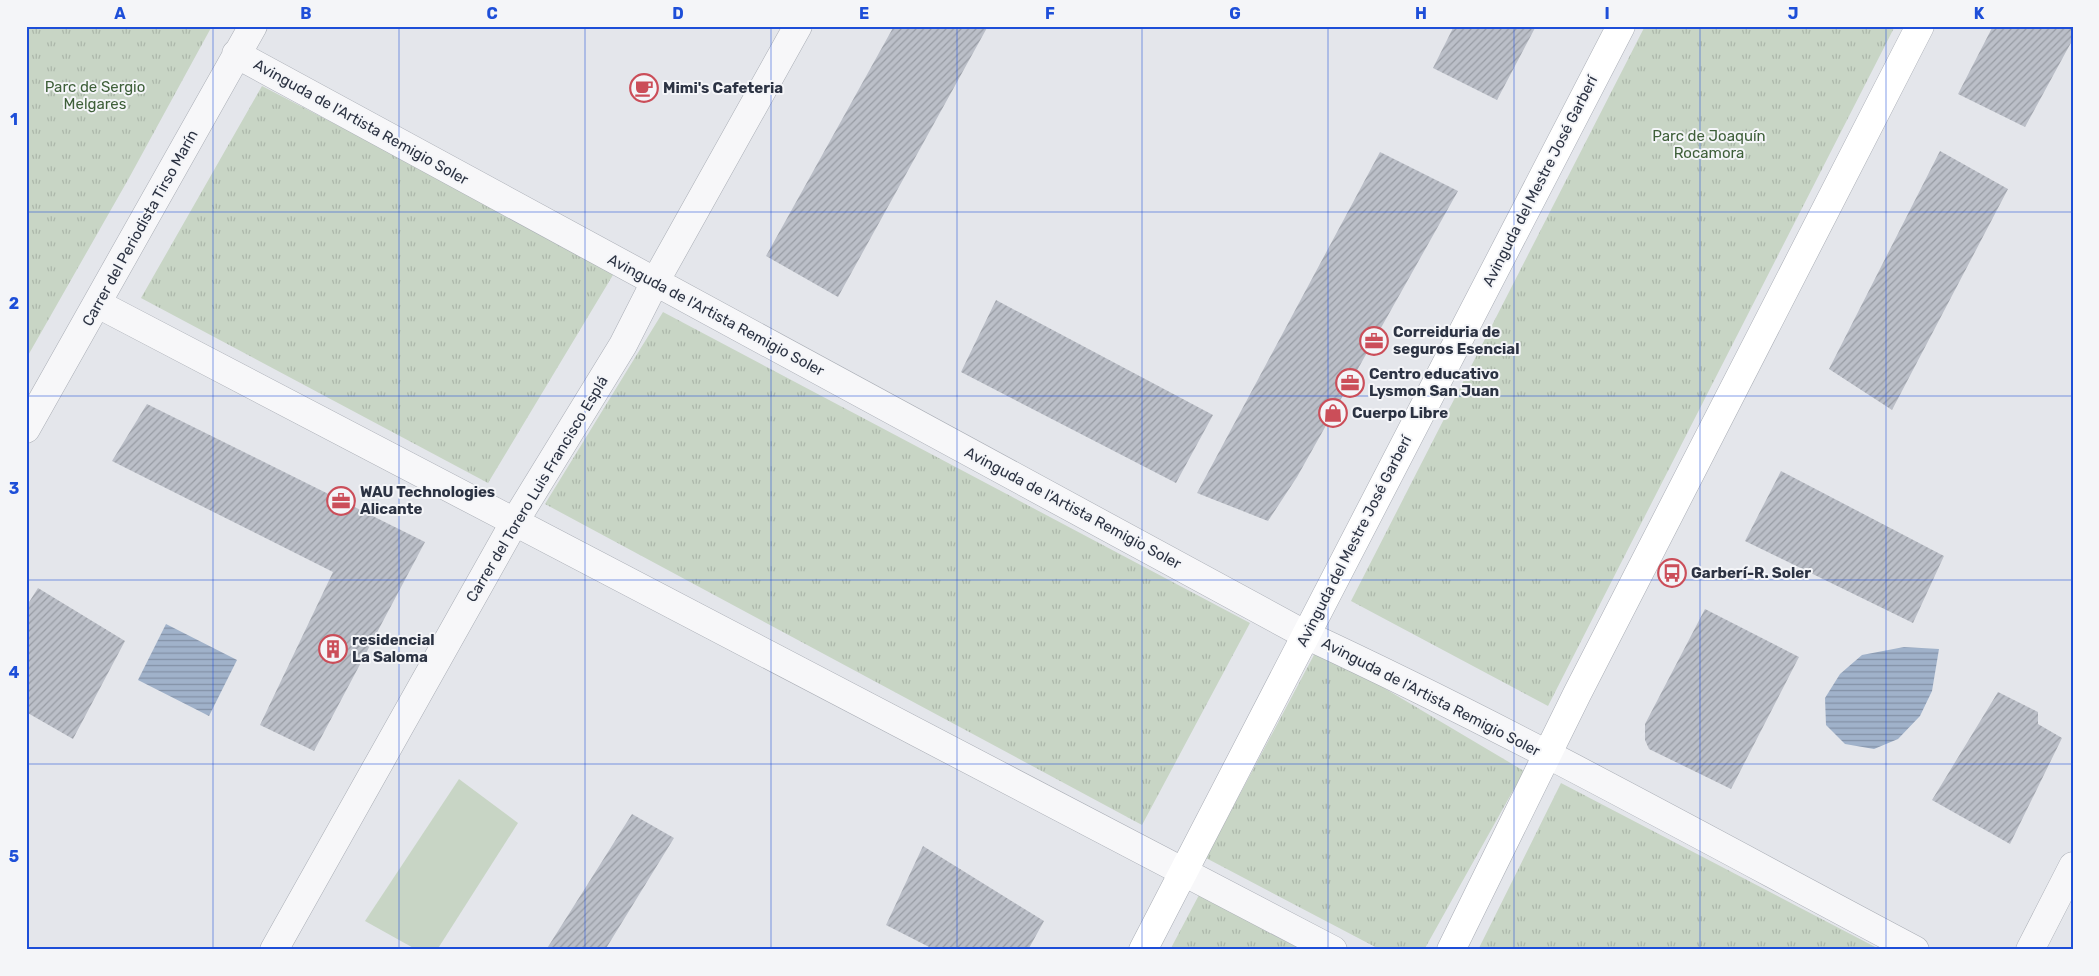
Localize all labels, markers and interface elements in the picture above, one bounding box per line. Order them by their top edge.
text: A [114,4,126,23]
text: B [300,4,312,23]
text: C [486,4,498,23]
text: D [672,4,684,23]
text: E [859,4,869,23]
text: F [1045,4,1055,23]
text: G [1229,4,1241,23]
text: H [1415,4,1427,23]
text: I [1604,4,1610,23]
text: J [1788,4,1798,23]
text: K [1974,4,1985,23]
street label: Avinguda de l'Artista Remigio Soler [250,55,472,189]
street label: Avinguda del Mestre José Garberí [1479,71,1602,289]
cafe icon: Mimi's Cafeteria [629,73,659,103]
park label: Parc de Sergio Melgares [45,78,145,113]
place label: Mimi's Cafeteria [663,79,783,97]
text: 1 [10,110,18,129]
street label: Carrer del Periodista Tirso Marín [78,127,202,329]
park label: Parc de Joaquín Rocamora [1652,127,1766,162]
street label: Avinguda de l'Artista Remigio Soler [605,250,828,380]
text: 2 [9,294,19,313]
place label: Correiduria de seguros Esencial [1393,323,1519,358]
office icon: Correiduria de seguros Esencial [1359,326,1389,356]
place label: Centro educativo Lysmon San Juan [1369,365,1499,400]
office icon: Centro educativo Lysmon San Juan [1335,368,1365,398]
street label: Carrer del Torero Luis Francisco Esplá [462,373,612,605]
shop icon: Cuerpo Libre [1318,398,1348,428]
place label: Cuerpo Libre [1352,404,1448,422]
street label: Avinguda del Mestre José Garberí [1293,431,1416,649]
street label: Avinguda de l'Artista Remigio Soler [962,443,1185,573]
text: 3 [9,479,19,498]
place label: WAU Technologies Alicante [360,483,495,518]
office icon: WAU Technologies Alicante [326,486,356,516]
bus stop icon: Garberí-R. Soler [1657,558,1687,588]
place label: Garberí-R. Soler [1691,564,1811,582]
place label: residencial La Saloma [352,631,435,666]
building icon: residencial La Saloma [318,634,348,664]
street label: Avinguda de l'Artista Remigio Soler [1319,634,1543,760]
text: 4 [9,663,20,682]
text: 5 [9,847,19,866]

